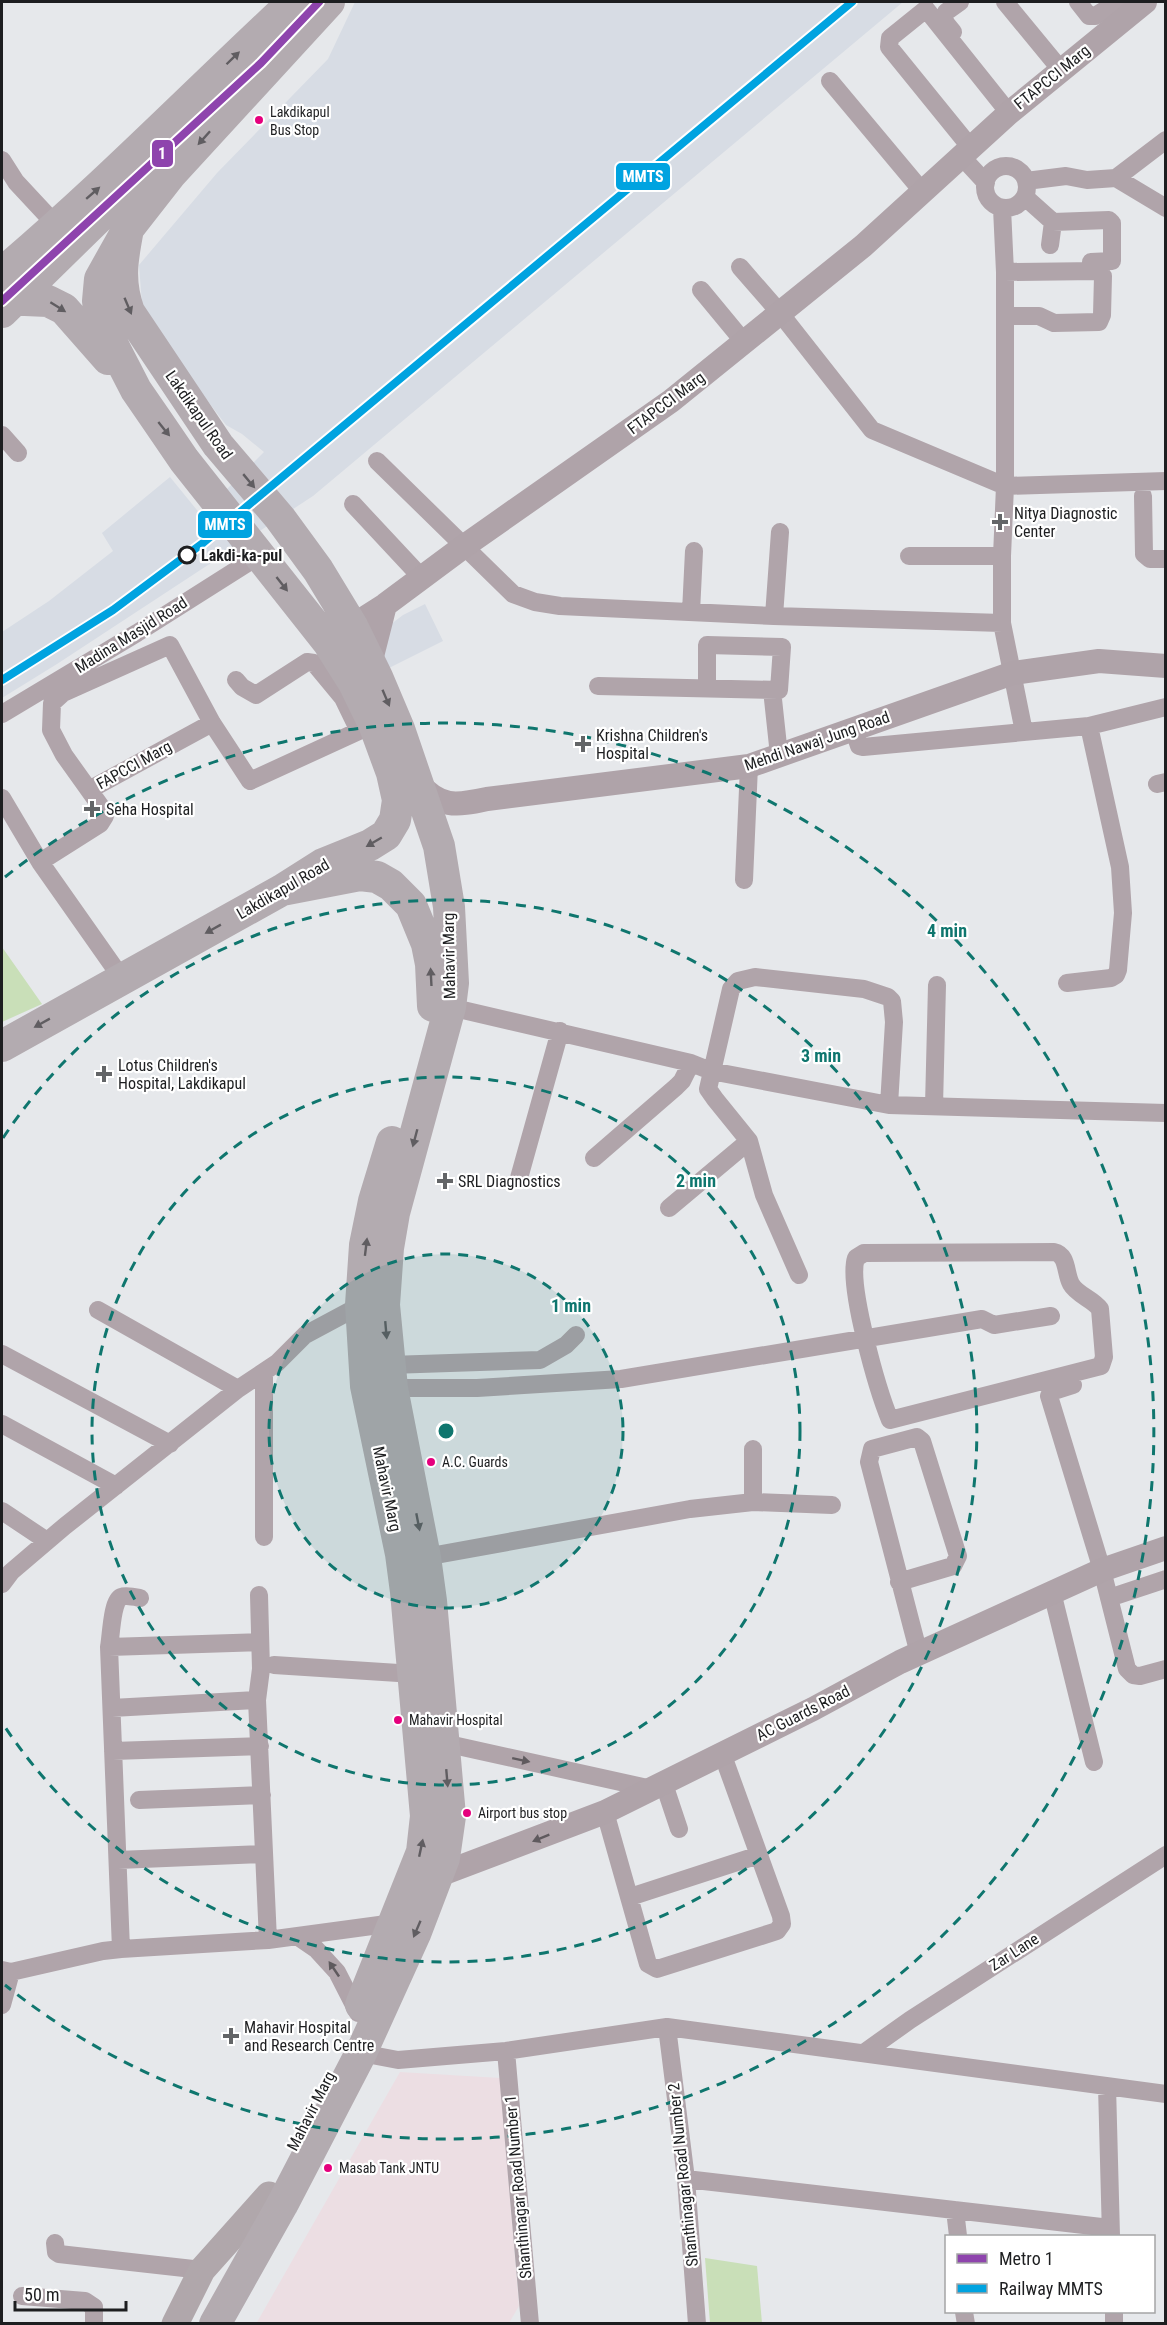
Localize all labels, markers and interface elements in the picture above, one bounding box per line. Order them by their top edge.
street label: FTAPCCI Marg [1010,41,1094,113]
one-way arrow [226,51,241,65]
place label: Lakdikapul Bus Stop [270,104,330,138]
marker: Lakdikapul Bus Stop [253,114,265,126]
one-way arrow [198,130,211,145]
line badge: 1 [151,139,174,168]
text: 1 [158,144,166,163]
line badge: MMTS [615,162,671,191]
text: MMTS [622,167,664,186]
one-way arrow [85,187,100,200]
one-way arrow [123,298,133,316]
one-way arrow [50,302,66,313]
street label: Lakdikapul Road [161,367,237,463]
street label: FTAPCCI Marg [624,368,708,438]
one-way arrow [157,422,170,437]
one-way arrow [242,473,255,488]
place label: Nitya Diagnostic Center [1014,504,1117,541]
line badge: MMTS [197,510,253,539]
marker: Nitya Diagnostic Center [991,513,1009,531]
text: MMTS [204,515,246,534]
marker: Lakdi-ka-pul [178,546,196,564]
place label: Lakdi-ka-pul [201,546,282,565]
one-way arrow [276,576,289,592]
street label: Madina Masjid Road [71,593,191,677]
one-way arrow [381,689,391,707]
street label: Mehdi Nawaj Jung Road [742,707,892,775]
place label: Krishna Children's Hospital [596,726,708,763]
marker: Krishna Children's Hospital [574,735,592,753]
street label: FAPCCI Marg [93,737,175,793]
marker: Seha Hospital [83,800,101,818]
place label: Seha Hospital [106,800,194,819]
one-way arrow [366,837,382,848]
street label: Lakdikapul Road [233,855,333,923]
street label: Mahavir Marg [439,913,459,999]
text: 4 min [927,920,967,941]
one-way arrow [204,924,221,934]
one-way arrow [427,968,436,987]
one-way arrow [34,1018,51,1028]
text: 3 min [801,1045,841,1066]
place label: Lotus Children's Hospital, Lakdikapul [118,1056,246,1093]
marker: Lotus Children's Hospital, Lakdikapul [95,1065,113,1083]
one-way arrow [409,1129,419,1147]
text: 2 min [676,1170,716,1191]
marker: SRL Diagnostics [436,1172,454,1190]
place label: SRL Diagnostics [458,1172,561,1191]
one-way arrow [361,1237,370,1256]
text: 1 min [551,1295,591,1316]
one-way arrow [381,1320,391,1339]
centre of rings [436,1421,456,1441]
street label: Mahavir Marg [369,1445,405,1533]
place label: A.C. Guards [442,1454,508,1470]
marker: A.C. Guards [425,1456,437,1468]
one-way arrow [414,1512,423,1531]
street label: AC Guards Road [753,1681,853,1745]
place label: Mahavir Hospital [409,1712,503,1728]
marker: Mahavir Hospital [392,1714,404,1726]
one-way arrow [512,1756,531,1766]
one-way arrow [442,1768,451,1787]
place label: Airport bus stop [478,1805,567,1821]
marker: Airport bus stop [461,1807,473,1819]
one-way arrow [532,1834,550,1843]
one-way arrow [417,1839,427,1858]
one-way arrow [412,1921,422,1939]
street label: Zar Lane [986,1929,1042,1975]
one-way arrow [328,1961,339,1978]
place label: Mahavir Hospital and Research Centre [244,2018,374,2055]
marker: Mahavir Hospital and Research Centre [222,2027,240,2045]
street label: Mahavir Marg [283,2068,339,2154]
street label: Shanthinagar Road Number 2 [664,2082,702,2268]
street label: Shanthinagar Road Number 1 [500,2094,536,2280]
place label: Masab Tank JNTU [339,2160,439,2176]
marker: Masab Tank JNTU [322,2162,334,2174]
legend [945,2235,1155,2313]
text: Metro 1 [999,2248,1054,2269]
scale bar [15,2274,126,2312]
text: Railway MMTS [999,2278,1103,2299]
text: 50 m [24,2284,59,2305]

